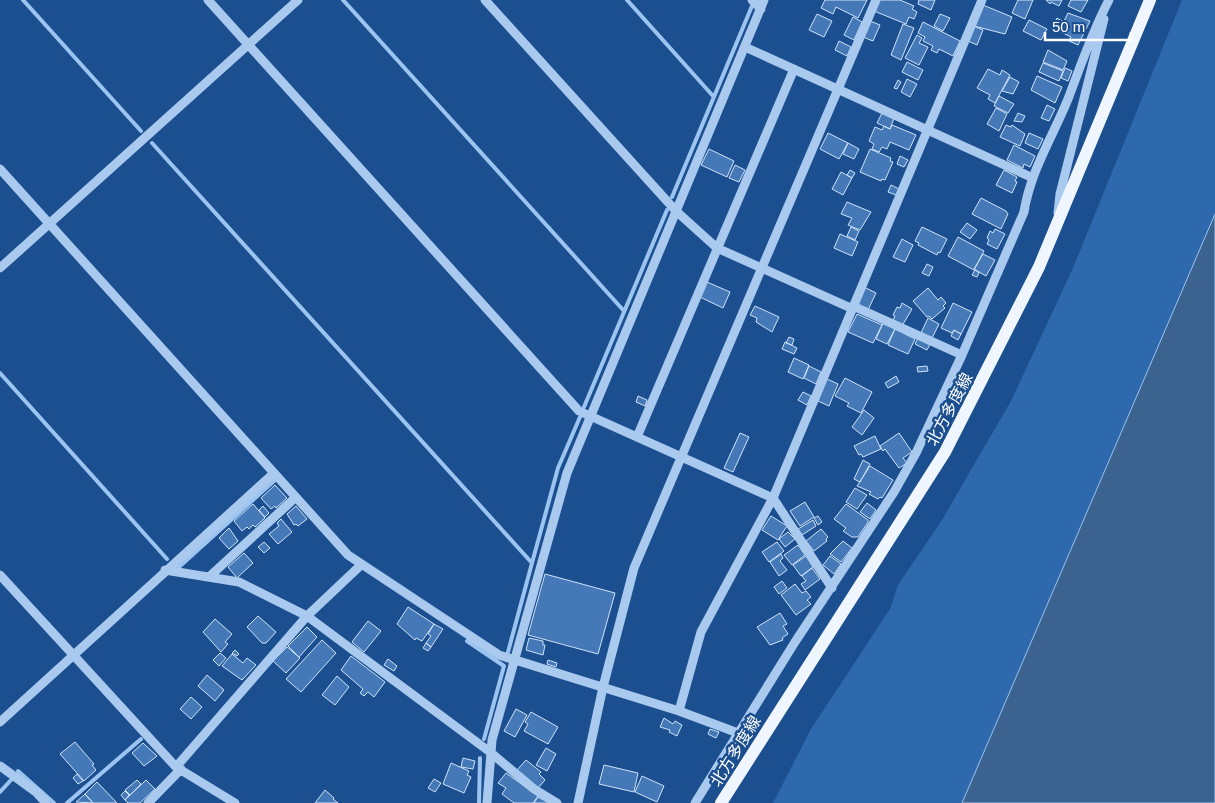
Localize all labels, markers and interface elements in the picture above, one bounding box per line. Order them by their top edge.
scale bar [1045,10,1131,42]
text: 50 m [1052,18,1085,35]
street label: 北方多度線 [923,370,976,449]
street label: 北方多度線 [707,713,764,790]

